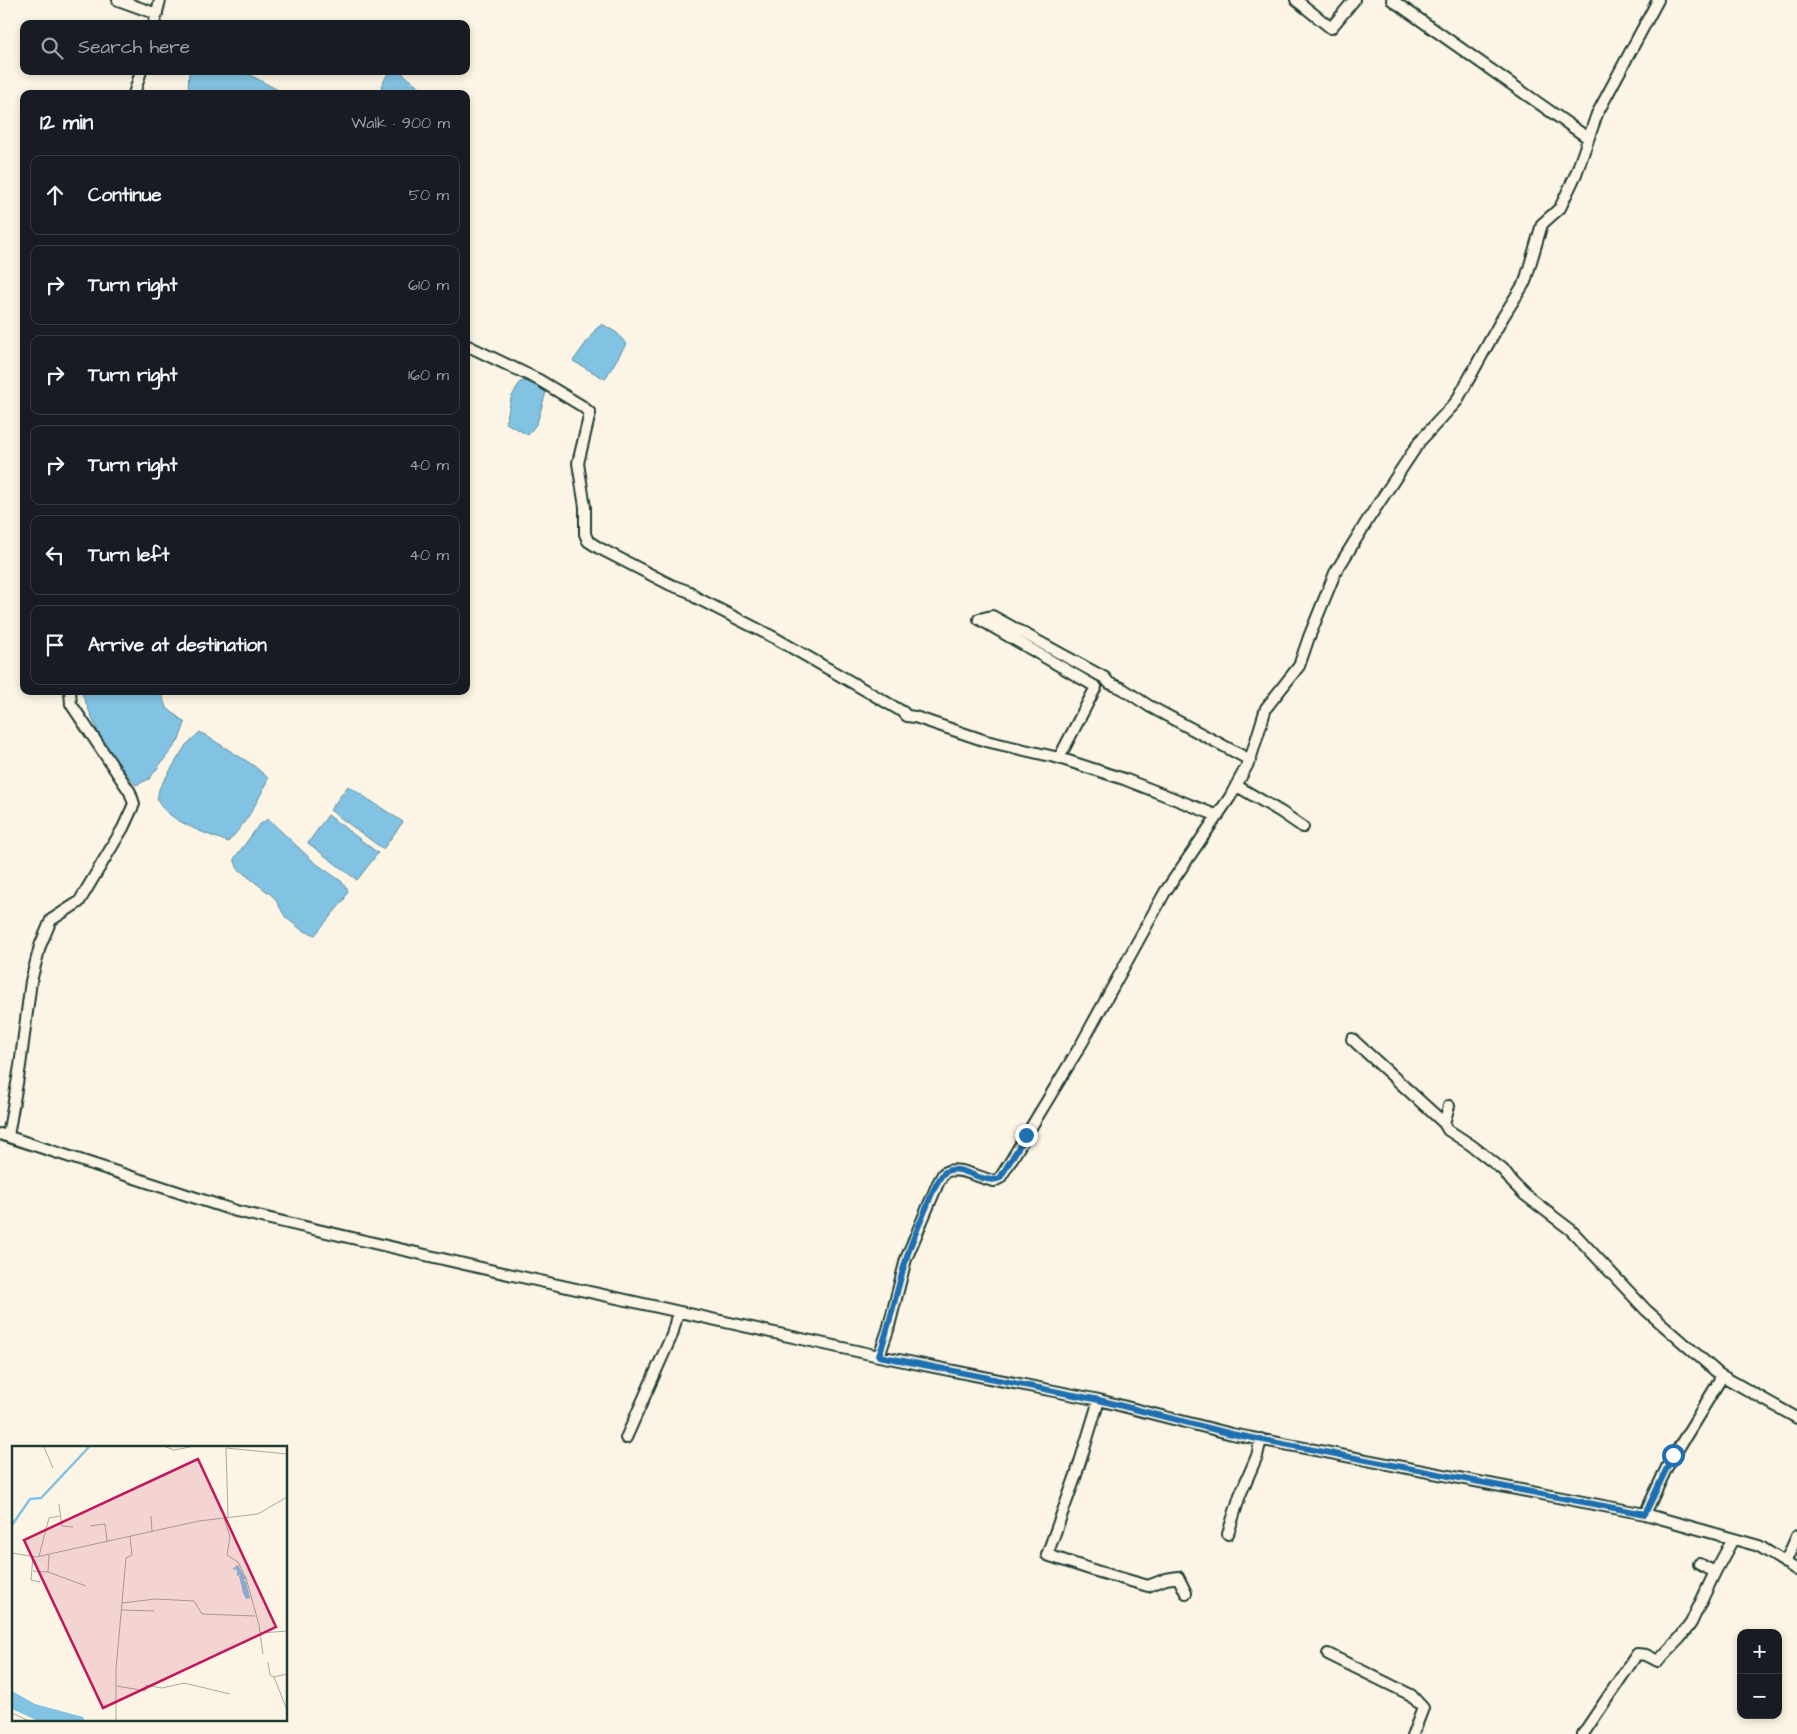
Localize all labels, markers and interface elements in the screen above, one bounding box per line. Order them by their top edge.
search box [20,20,470,75]
icon: search [38,34,66,62]
text: Search here [78,34,190,61]
text: 12 min [40,108,93,137]
text: Walk · 900 m [351,112,450,134]
icon: ahead [41,181,69,209]
text: Continue [88,182,162,209]
text: 50 m [409,184,449,206]
icon: right [41,271,69,299]
text: Turn right [88,272,177,299]
text: 610 m [408,274,449,296]
icon: right [41,361,69,389]
text: Turn right [88,362,177,389]
text: 160 m [408,364,449,386]
icon: right [41,451,69,479]
text: Turn right [88,452,177,479]
text: 40 m [409,454,449,476]
icon: left [41,541,69,569]
text: Turn left [88,542,169,569]
text: 40 m [409,544,449,566]
icon: arrive [41,631,69,659]
text: Arrive at destination [88,632,267,659]
route end [1015,1124,1038,1147]
route start [1662,1444,1685,1467]
inset map [12,1446,288,1722]
map controls [1737,1629,1782,1719]
button: + [1737,1629,1782,1674]
button: − [1737,1674,1782,1719]

